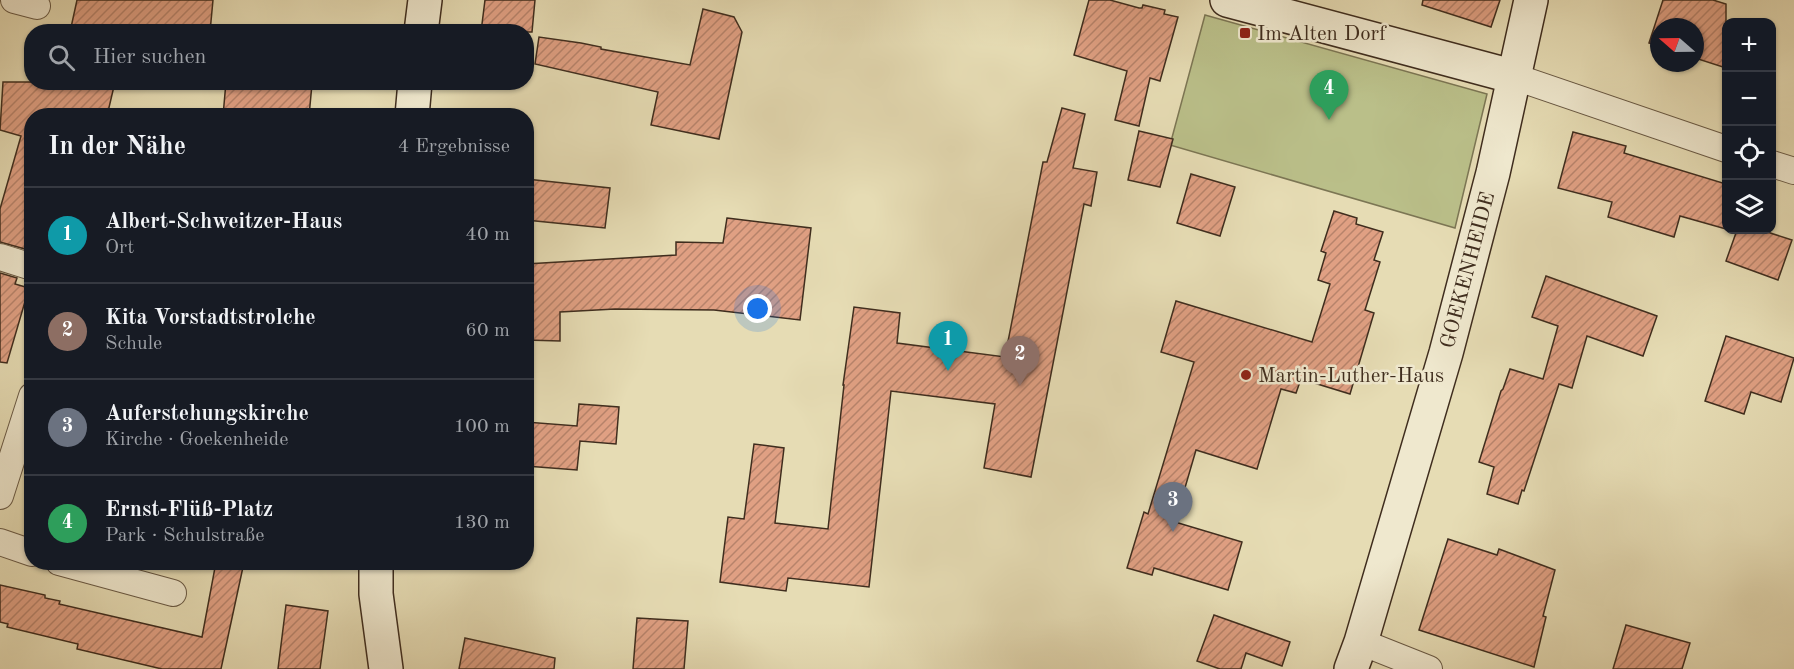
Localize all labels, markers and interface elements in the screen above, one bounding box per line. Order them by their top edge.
north arrow [1650,18,1704,72]
map controls [1722,18,1776,234]
button: + [1722,18,1776,72]
search box [24,24,534,90]
place label: Im Alten Dorf [1257,24,1387,45]
marker: Im Alten Dorf [1238,26,1252,40]
icon: search [45,41,78,74]
text: Hier suchen [93,46,206,68]
pin: 4 [1310,70,1348,120]
button: − [1722,72,1776,126]
button: locate [1722,126,1776,180]
text: In der Nähe [48,134,186,160]
text: 4 Ergebnisse [398,137,510,157]
button: layers [1722,180,1776,234]
street label: GOEKENHEIDE [1437,190,1499,351]
text: Albert-Schweitzer-Haus [105,211,342,233]
text: 1 [62,225,73,245]
text: 40 m [465,225,510,245]
text: Ort [105,238,134,258]
your location [743,294,772,323]
text: Kita Vorstadtstrolche [105,307,316,329]
text: 2 [62,321,73,341]
text: 60 m [465,321,510,341]
pin: 1 [928,322,968,371]
text: Schule [105,334,162,354]
pin: 2 [1000,336,1040,386]
place label: Martin-Luther-Haus [1258,366,1444,387]
marker: Martin-Luther-Haus [1239,368,1253,382]
text: Auferstehungskirche [105,403,309,425]
text: 3 [62,417,73,437]
text: 100 m [454,417,510,437]
text: Kirche · Goekenheide [105,430,288,450]
pin: 3 [1154,482,1192,532]
text: Ernst-Flüß-Platz [105,499,273,521]
text: 4 [62,513,73,533]
text: 130 m [454,513,510,533]
text: Park · Schulstraße [105,526,265,546]

